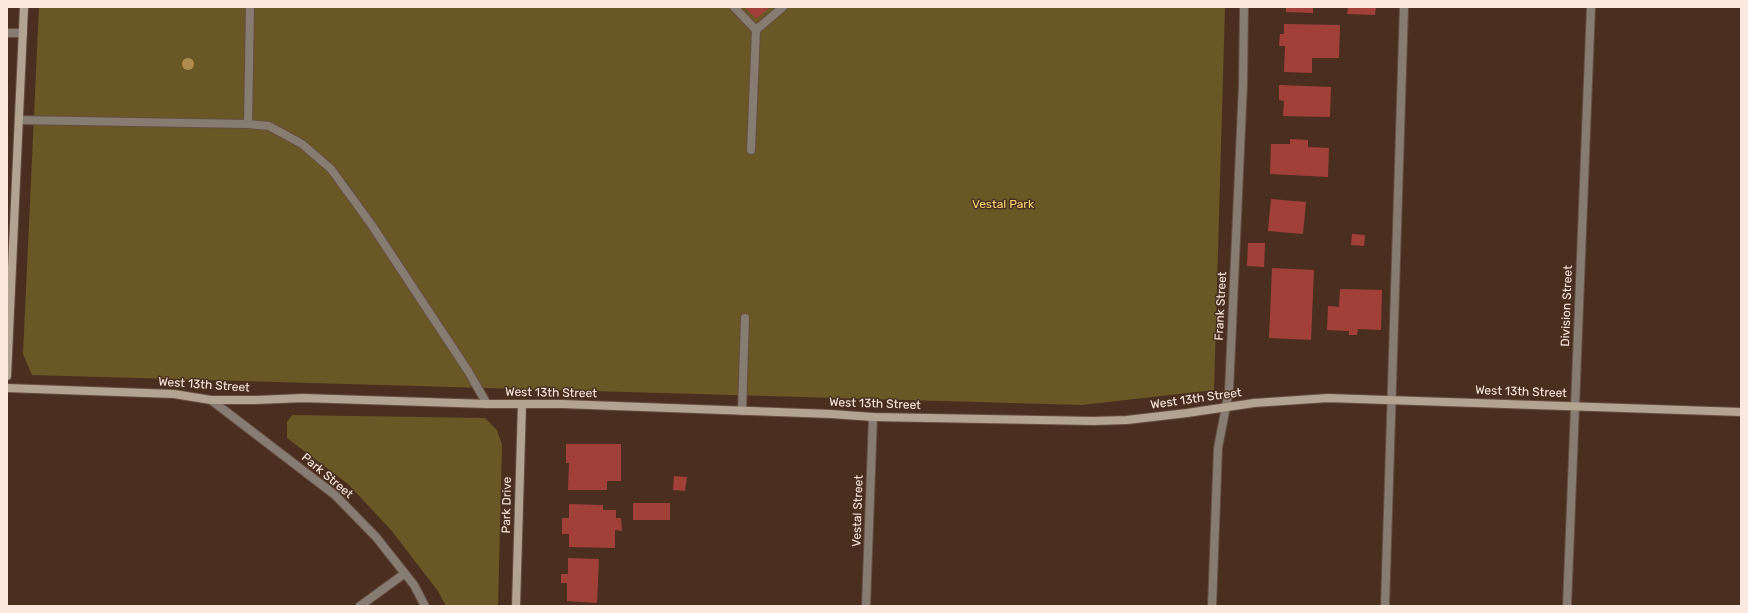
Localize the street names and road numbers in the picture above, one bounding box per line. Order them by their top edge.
street label: Division Street [1558,265,1576,347]
street label: Frank Street [1212,271,1230,341]
street label: West 13th Street [158,375,250,395]
street label: West 13th Street [1475,383,1567,401]
street label: West 13th Street [505,385,597,401]
street label: West 13th Street [1150,385,1242,413]
street label: West 13th Street [829,395,921,413]
street label: Park Street [298,450,356,502]
street label: Vestal Street [850,475,866,547]
street label: Park Drive [499,476,515,534]

